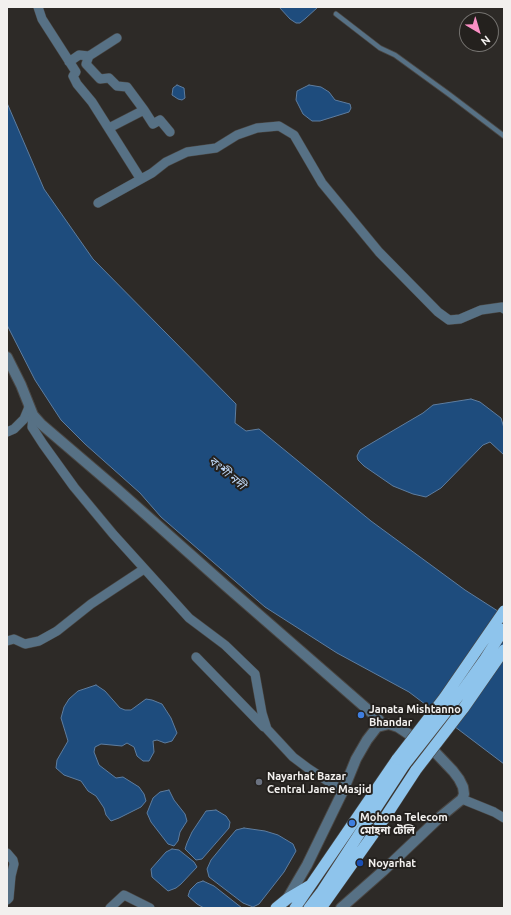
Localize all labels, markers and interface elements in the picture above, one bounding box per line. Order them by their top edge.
north arrow [459,12,499,52]
text: N [479,33,493,48]
water label: বংশী নদী [206,453,248,493]
place label: Janata Mishtanno Bhandar [369,702,461,728]
marker: Janata Mishtanno Bhandar [356,710,366,720]
place label: Nayarhat Bazar Central Jame Masjid [267,769,372,795]
marker: Nayarhat Bazar Central Jame Masjid [254,777,264,787]
place label: Mohona Telecom মোহনা টেলি [360,810,448,836]
marker: Mohona Telecom মোহনা টেলি [347,818,357,828]
place label: Noyarhat [368,856,416,870]
marker: Noyarhat [355,858,365,868]

